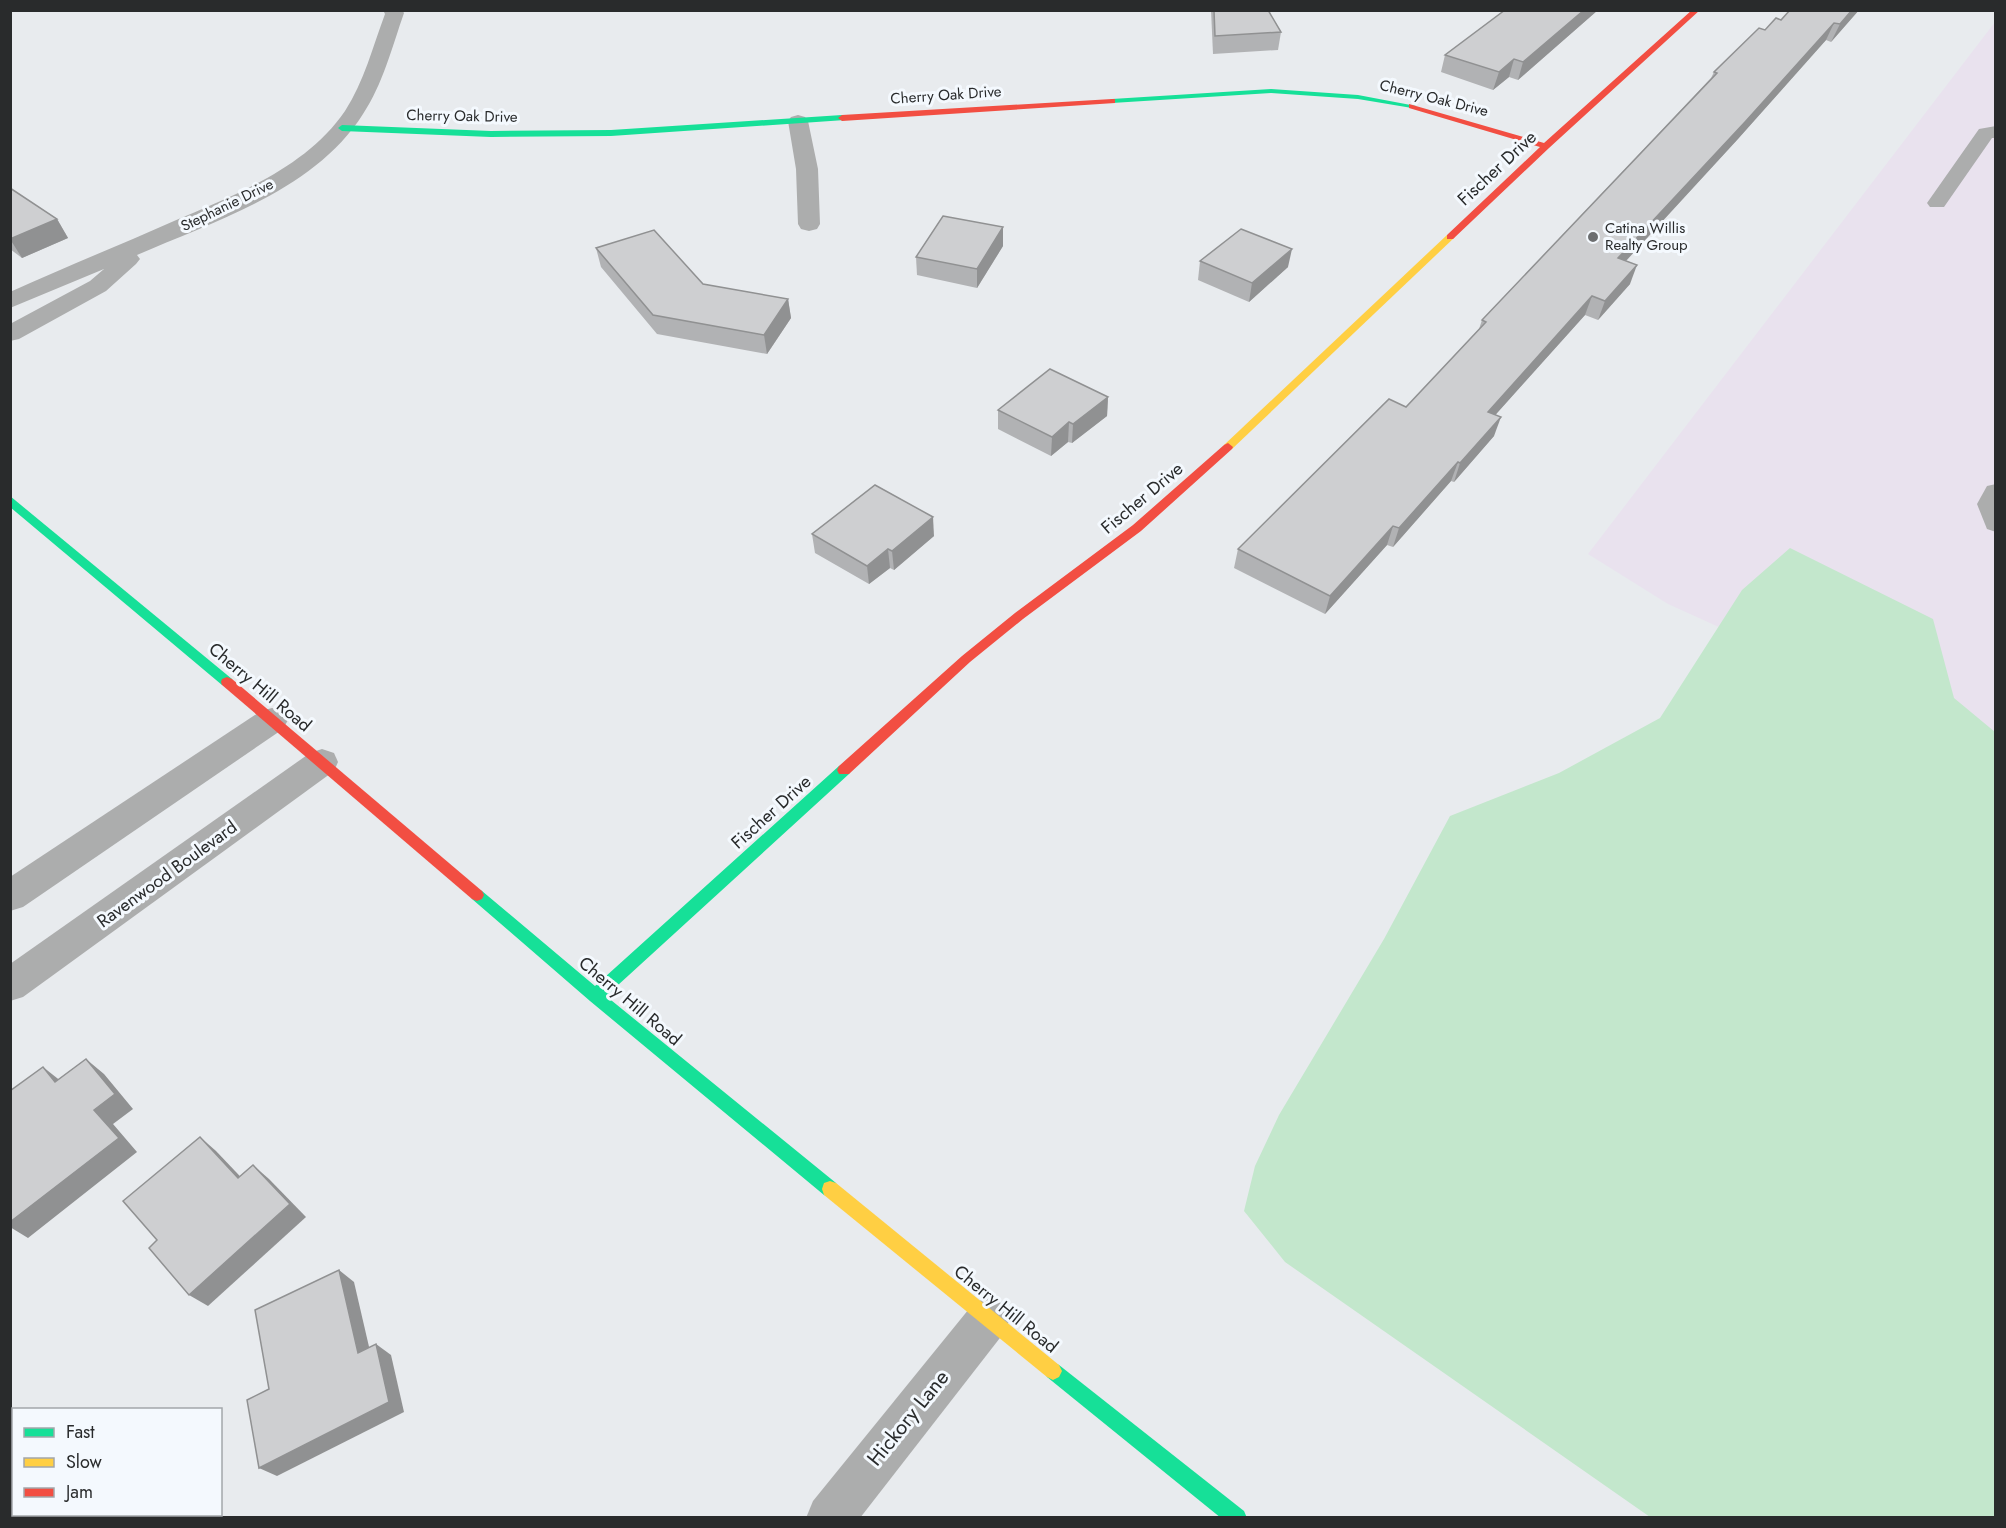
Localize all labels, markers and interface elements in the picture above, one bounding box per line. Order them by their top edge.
street label: Cherry Oak Drive [1377,74,1491,122]
street label: Cherry Oak Drive [890,80,1003,110]
street label: Cherry Oak Drive [406,104,518,128]
street label: Fischer Drive [1452,124,1542,212]
street label: Stephanie Drive [177,173,277,237]
place label: Catina Willis Realty Group [1605,217,1688,256]
marker: Catina Willis Realty Group [1586,230,1600,244]
street label: Fischer Drive [1095,456,1189,540]
street label: Cherry Hill Road [203,636,317,738]
street label: Fischer Drive [725,769,817,855]
street label: Ravenwood Boulevard [92,814,242,934]
street label: Cherry Hill Road [573,950,687,1052]
street label: Cherry Hill Road [948,1259,1064,1359]
street label: Hickory Lane [860,1363,956,1472]
legend [12,1408,222,1516]
text: Fast [66,1419,95,1445]
text: Slow [66,1449,103,1475]
text: Jam [64,1479,93,1505]

